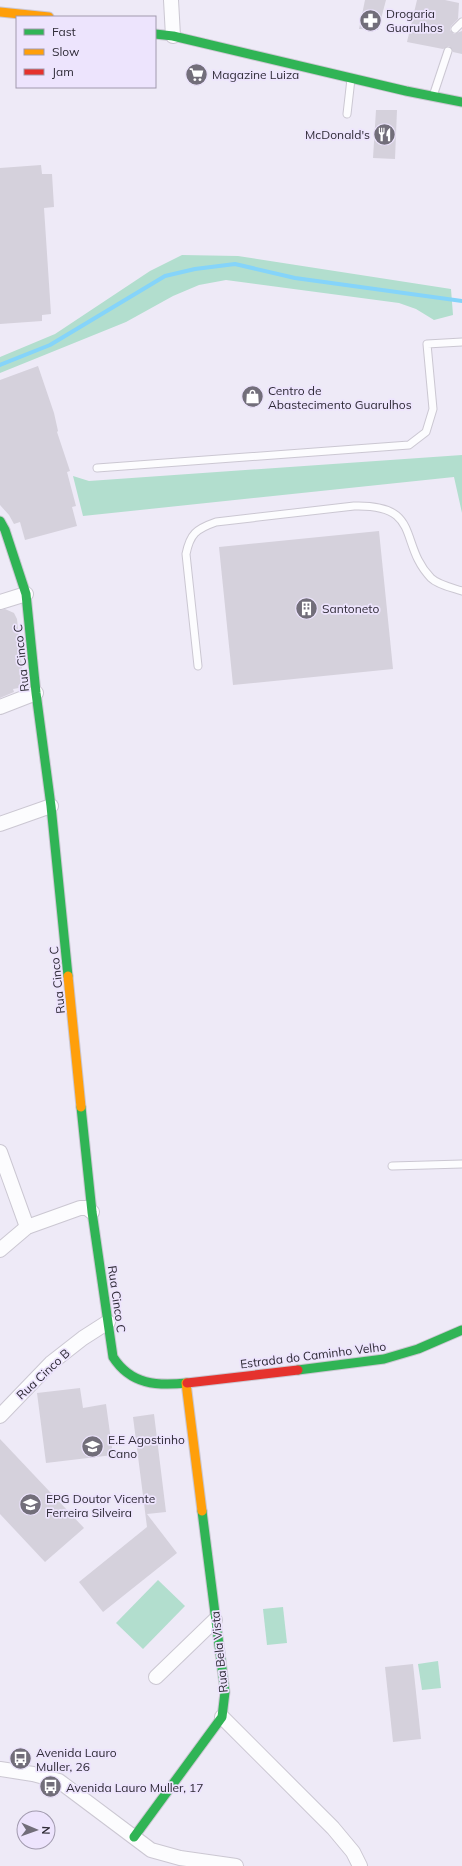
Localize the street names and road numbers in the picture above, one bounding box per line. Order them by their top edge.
street label: Rua Cinco C [10,624,32,692]
street label: Rua Cinco C [46,946,68,1014]
street label: Rua Cinco C [105,1264,129,1334]
street label: Estrada do Caminho Velho [239,1339,387,1371]
street label: Rua Cinco B [13,1345,73,1403]
street label: Rua Bela Vista [207,1610,231,1694]

